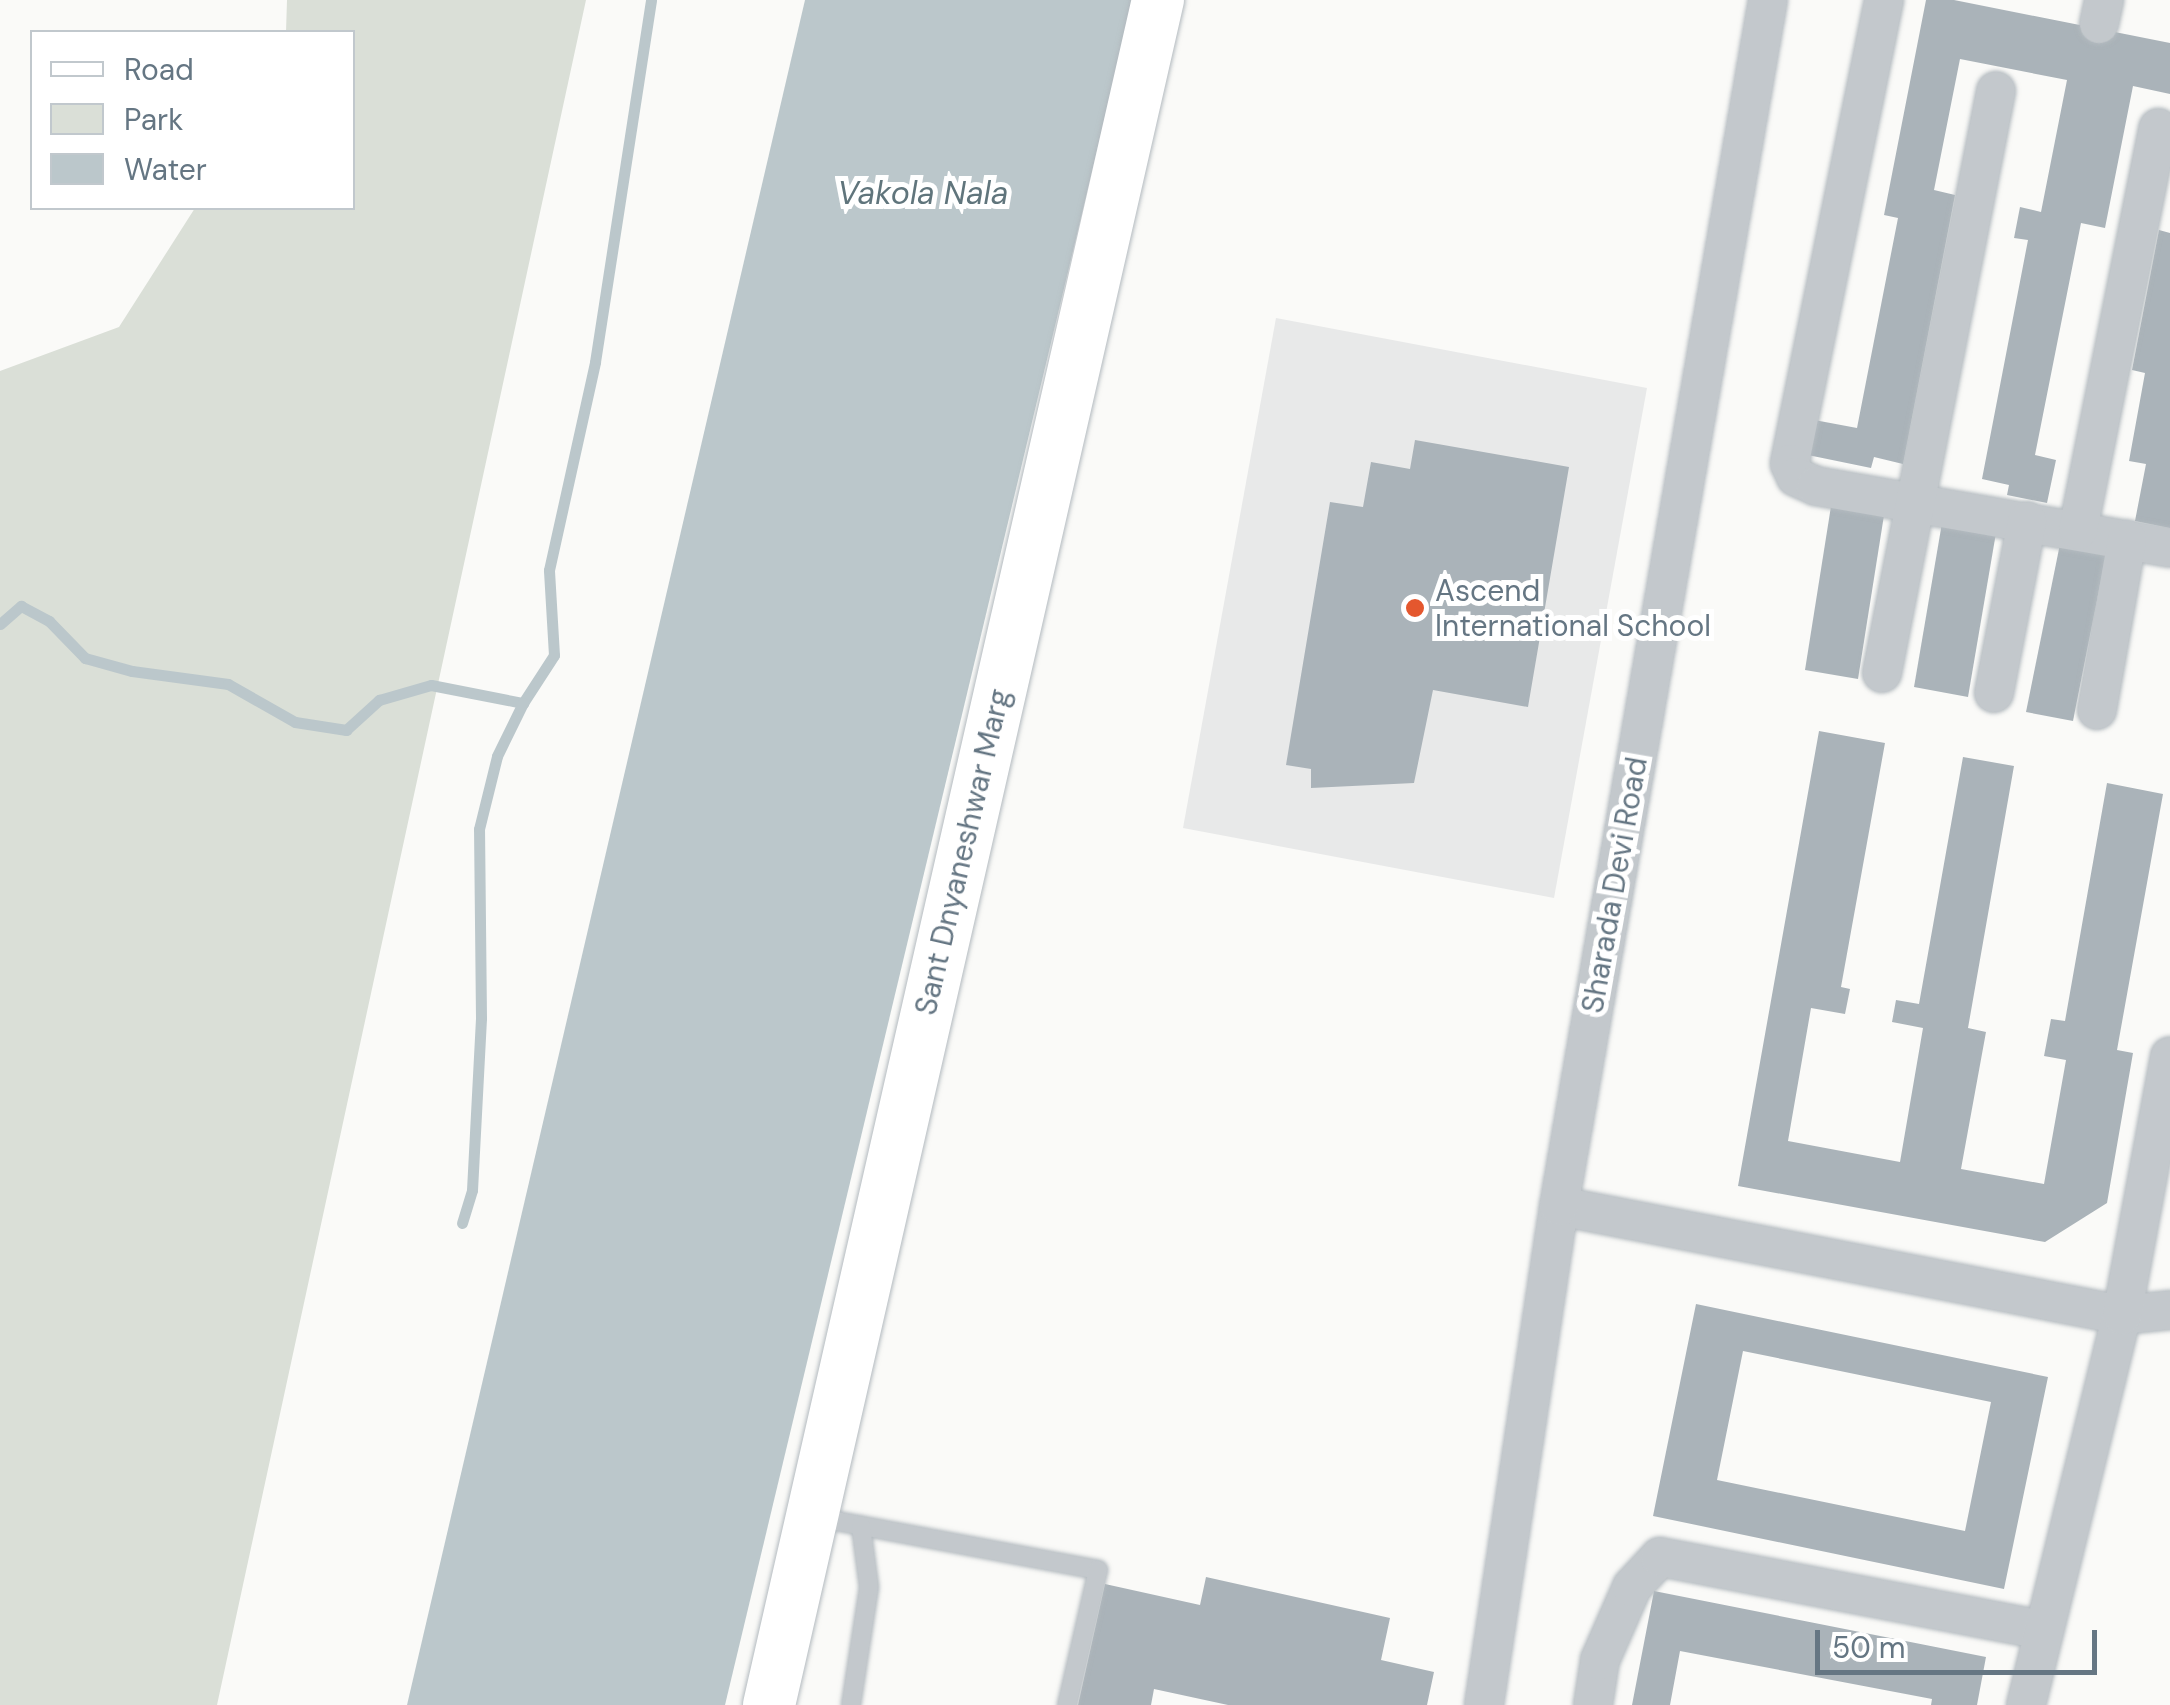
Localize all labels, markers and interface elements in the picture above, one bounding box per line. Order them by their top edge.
legend [30,30,355,210]
text: Road [124,50,194,89]
text: Park [124,100,183,139]
text: Water [124,150,207,189]
water label: Vakola Nala [838,174,1008,212]
place label: Ascend International School [1435,573,1711,644]
marker: Ascend International School [1404,597,1426,619]
street label: Sant Dnyaneshwar Marg [908,685,1018,1019]
street label: Sharada Devi Road [1575,754,1655,1016]
scale bar [1820,1610,2102,1672]
text: 50 m [1832,1628,1906,1667]

